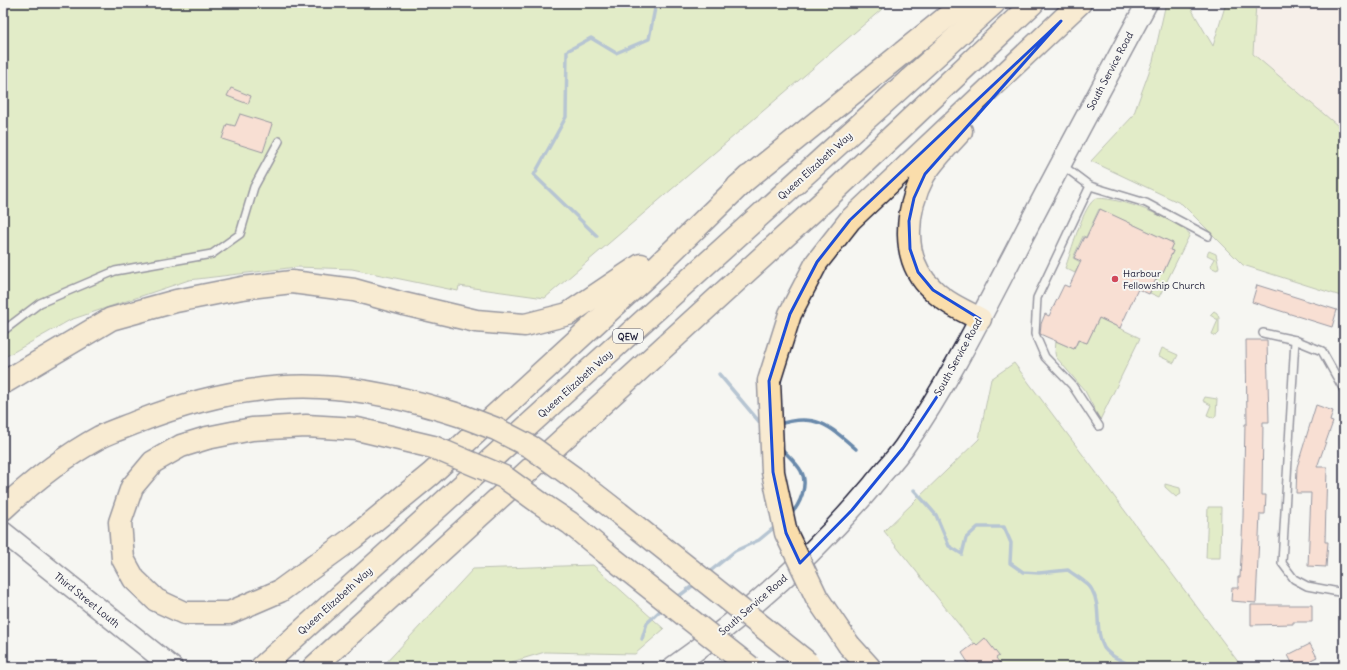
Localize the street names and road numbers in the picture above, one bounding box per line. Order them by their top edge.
street label: South Service Road [1084,30,1136,112]
street label: Queen Elizabeth Way [775,129,855,203]
street label: South Service Road [931,316,985,398]
road number: QEW [613,329,643,343]
street label: Queen Elizabeth Way [535,347,615,421]
street label: Queen Elizabeth Way [295,564,375,638]
street label: Third Street Louth [52,570,123,631]
street label: South Service Road [716,572,790,638]

